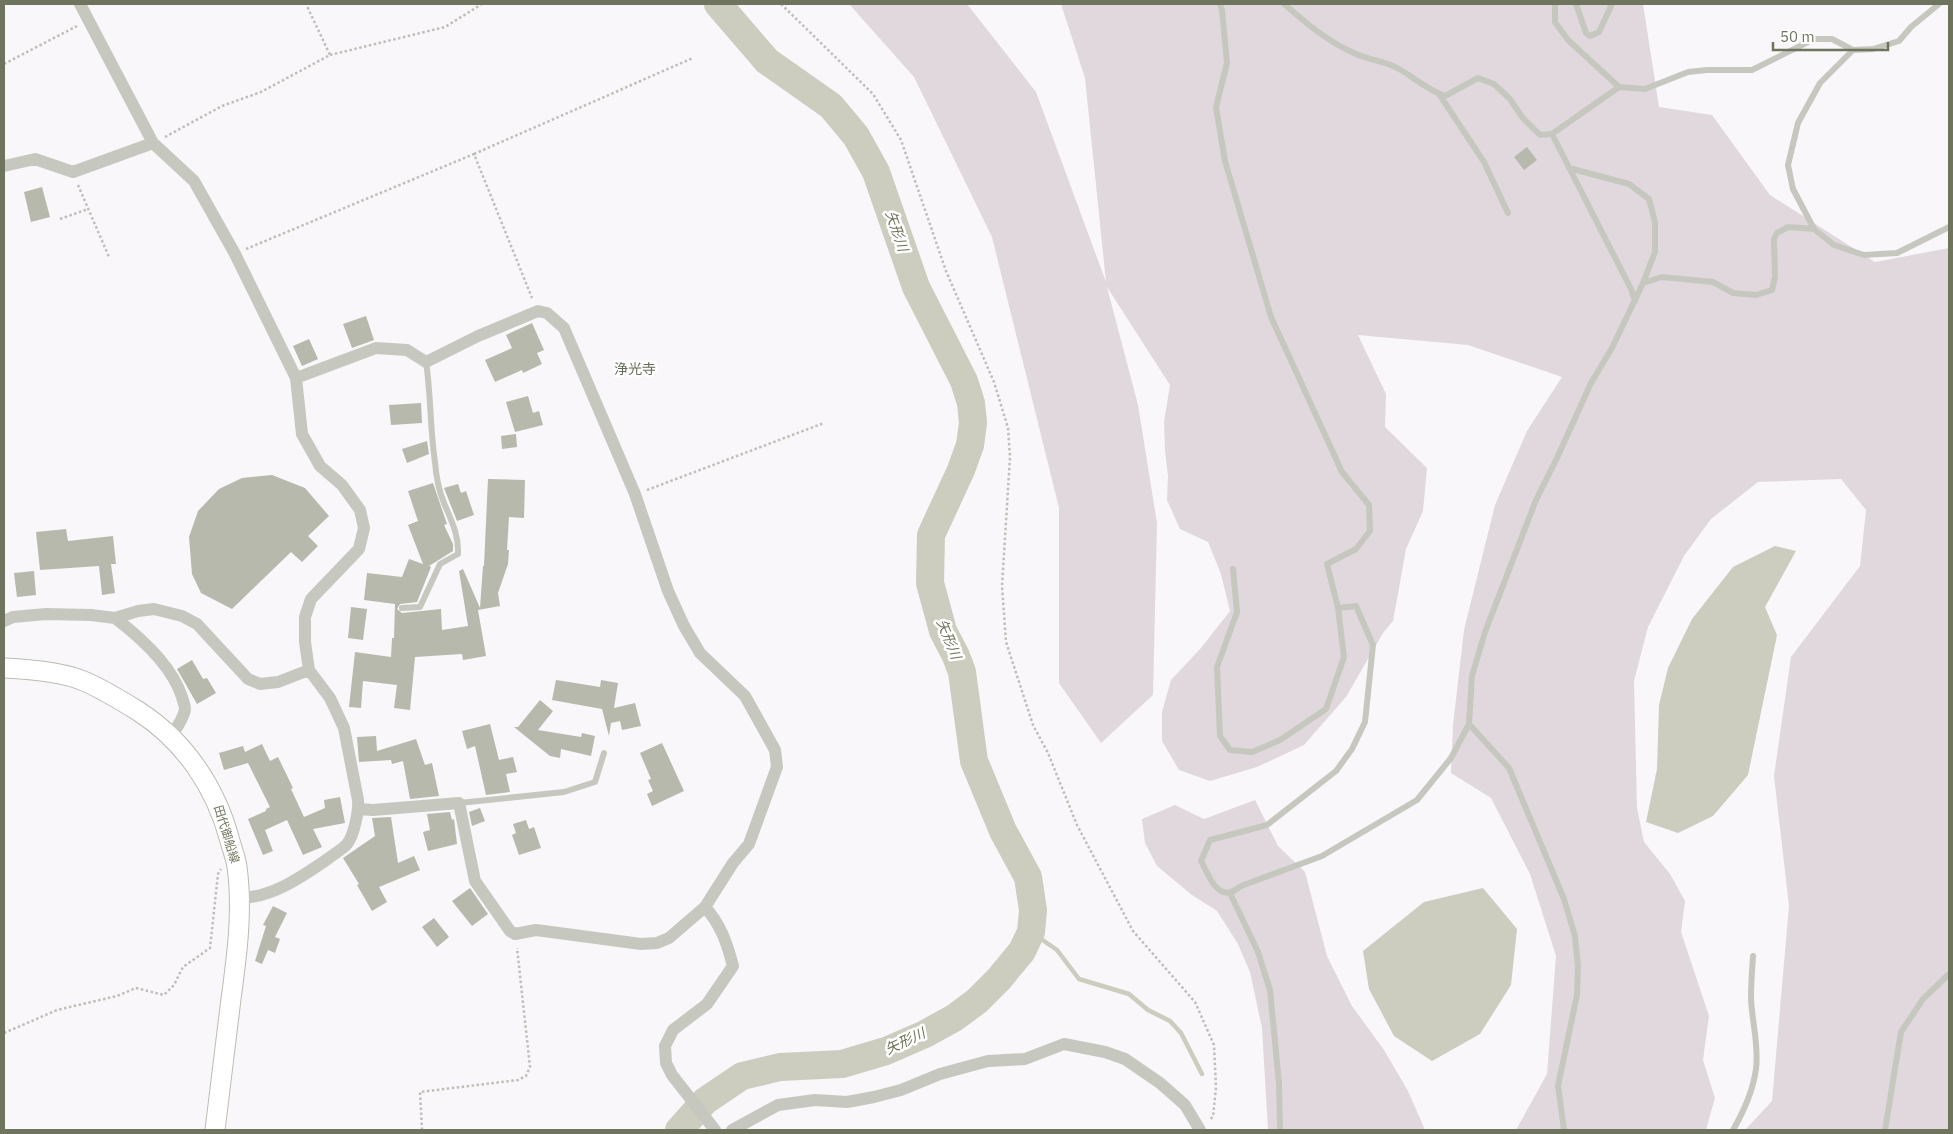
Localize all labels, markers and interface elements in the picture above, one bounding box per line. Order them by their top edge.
scale bar [1773,20,1888,52]
text: 50 m [1780,27,1815,46]
water label: 矢形川 [882,208,913,256]
district label: 浄光寺 [614,360,656,378]
water label: 矢形川 [933,616,966,664]
street label: 田代御船線 [211,803,243,865]
water label: 矢形川 [882,1023,930,1058]

